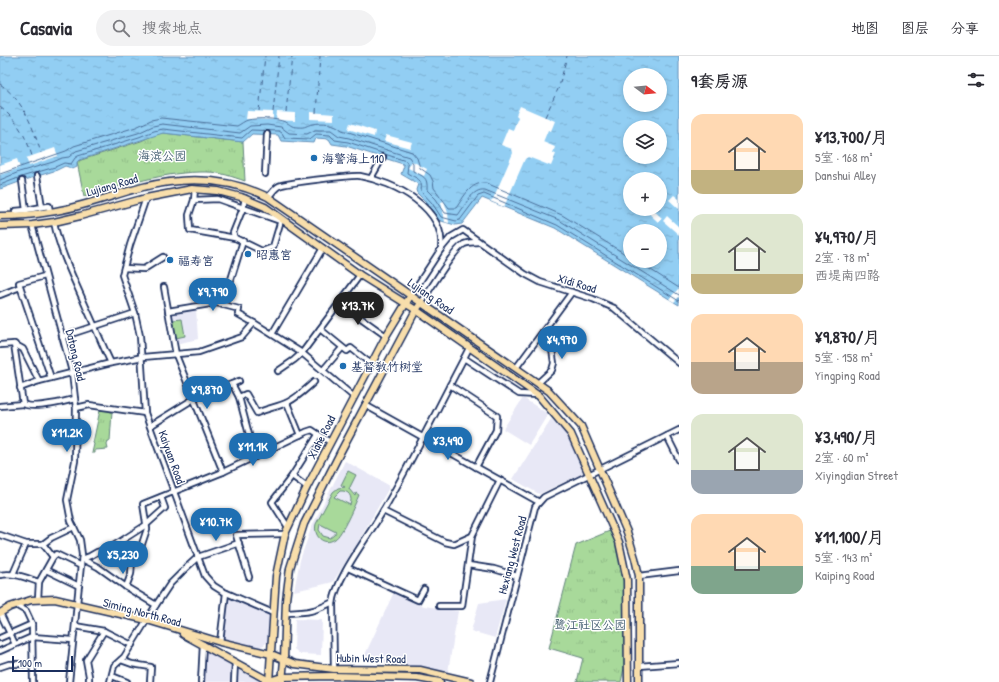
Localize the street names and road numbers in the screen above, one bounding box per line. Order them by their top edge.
street label: Lujiang Road [84,169,140,200]
street label: Xidi Road [556,269,599,297]
street label: Lujiang Road [405,274,458,318]
street label: Datong Road [62,327,90,383]
street label: Xiahe Road [303,412,339,462]
street label: Kaiyuan Road [154,428,190,487]
street label: Hexiang West Road [493,514,531,596]
street label: Siming North Road [101,593,183,631]
street label: Hubin West Road [336,649,406,667]

